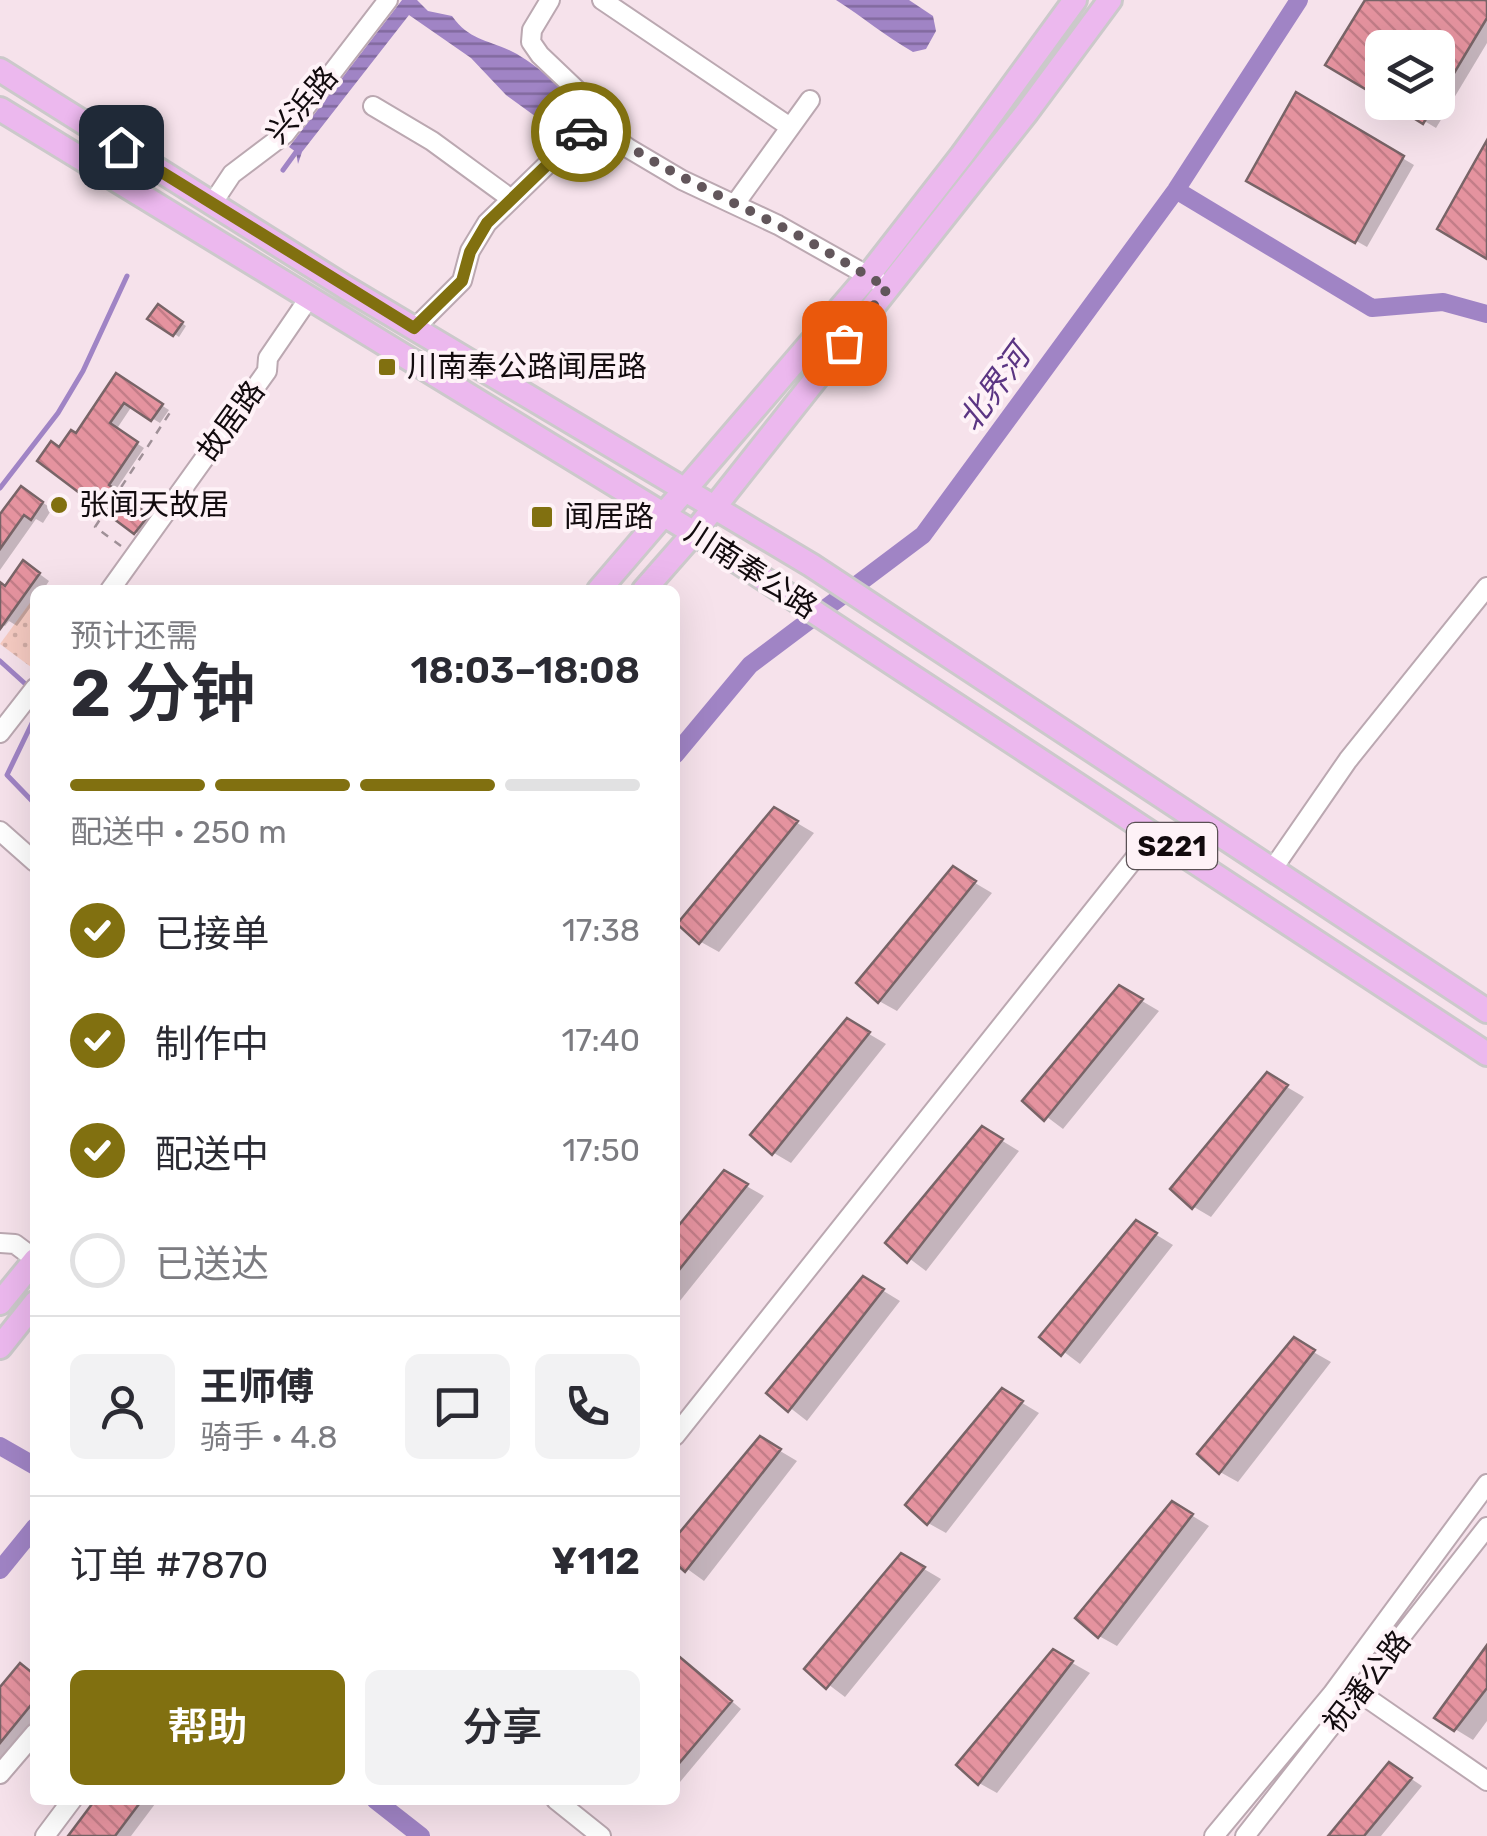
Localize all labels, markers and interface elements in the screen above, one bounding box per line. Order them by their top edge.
map controls [1365,30,1455,120]
button: layers [1365,30,1455,120]
street label: 兴浜路 [259,59,345,151]
courier [531,82,631,182]
pin [79,105,164,190]
icon: car [554,105,609,160]
icon: home [94,120,149,175]
pin [802,301,887,386]
icon: bag [817,316,872,371]
water label: 北界河 [950,333,1041,438]
place label: 川南奉公路闻居路 [407,349,647,385]
marker: 川南奉公路闻居路 [376,356,398,378]
street label: 故居路 [190,374,272,468]
place label: 张闻天故居 [79,487,229,523]
marker: 张闻天故居 [48,494,70,516]
place label: 闻居路 [564,499,654,535]
marker: 闻居路 [529,504,555,530]
street label: 川南奉公路 [678,514,824,626]
text: 预计还需 [70,617,198,655]
text: 18:03–18:08 [410,647,640,693]
text: 2 分钟 [70,655,256,732]
text: 配送中 · 250 m [70,813,287,851]
road number: S221 [1127,823,1217,869]
icon: check [70,903,125,958]
text: 已接单 [155,911,269,957]
text: 17:38 [562,911,640,949]
icon: check [70,1013,125,1068]
text: 制作中 [155,1021,269,1067]
text: 17:40 [562,1021,640,1059]
icon: check [70,1123,125,1178]
text: 配送中 [155,1131,269,1177]
text: 17:50 [562,1131,640,1169]
text: 已送达 [155,1241,269,1287]
button: person [70,1354,175,1459]
button: chat [405,1354,510,1459]
button: phone [535,1354,640,1459]
text: 王师傅 [200,1364,314,1410]
text: 骑手 · 4.8 [200,1418,338,1456]
text: ¥112 [551,1538,640,1584]
text: 订单 #7870 [70,1542,269,1588]
street label: 祝潘公路 [1316,1624,1418,1740]
button: 帮助 [70,1670,345,1785]
button: 分享 [365,1670,640,1785]

